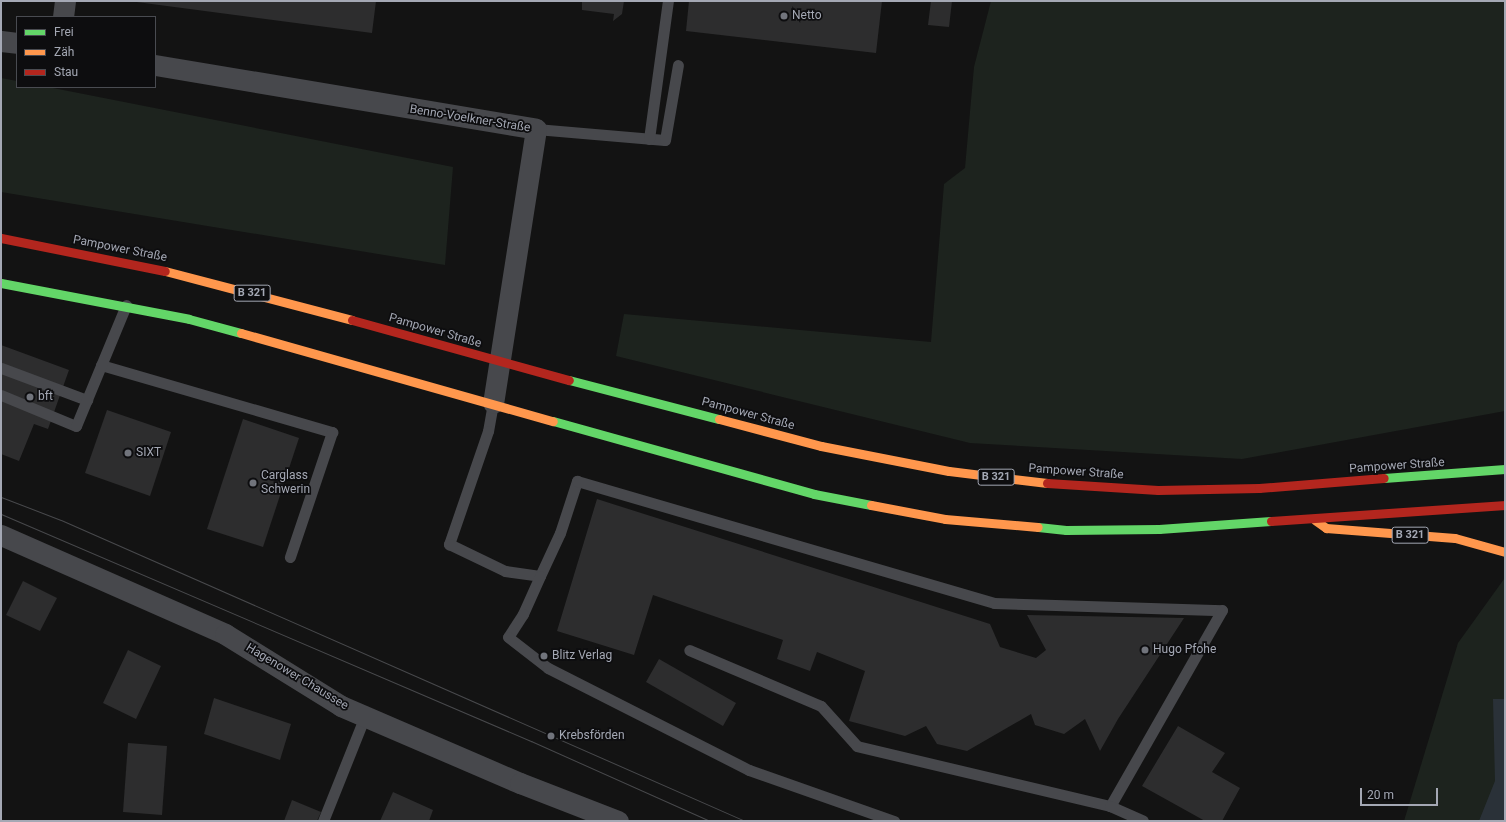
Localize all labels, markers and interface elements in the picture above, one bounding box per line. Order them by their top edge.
place label: Netto [792,9,822,23]
marker: Netto [779,11,789,21]
legend [16,16,156,88]
text: Frei [54,25,74,39]
text: Zäh [54,45,74,59]
text: Stau [54,65,78,79]
street label: Benno-Voelkner-Straße [409,102,531,136]
street label: Pampower Straße [72,233,168,265]
road number: B 321 [233,284,271,302]
street label: Pampower Straße [387,311,483,351]
place label: bft [38,390,53,404]
marker: bft [25,392,35,402]
street label: Pampower Straße [700,395,796,433]
place label: SIXT [136,446,161,460]
marker: SIXT [123,448,133,458]
street label: Pampower Straße [1349,455,1445,477]
street label: Pampower Straße [1028,461,1124,483]
road number: B 321 [977,468,1015,486]
place label: Carglass Schwerin [261,469,310,497]
marker: Carglass Schwerin [248,478,258,488]
road number: B 321 [1391,526,1429,544]
street label: Hagenower Chaussee [243,641,351,713]
place label: Hugo Pfohe [1153,643,1216,657]
marker: Hugo Pfohe [1140,645,1150,655]
place label: Blitz Verlag [552,649,612,663]
marker: Blitz Verlag [539,651,549,661]
place label: Krebsförden [559,729,625,743]
marker: Krebsförden [546,731,556,741]
scale bar [1362,780,1440,806]
text: 20 m [1367,788,1394,802]

